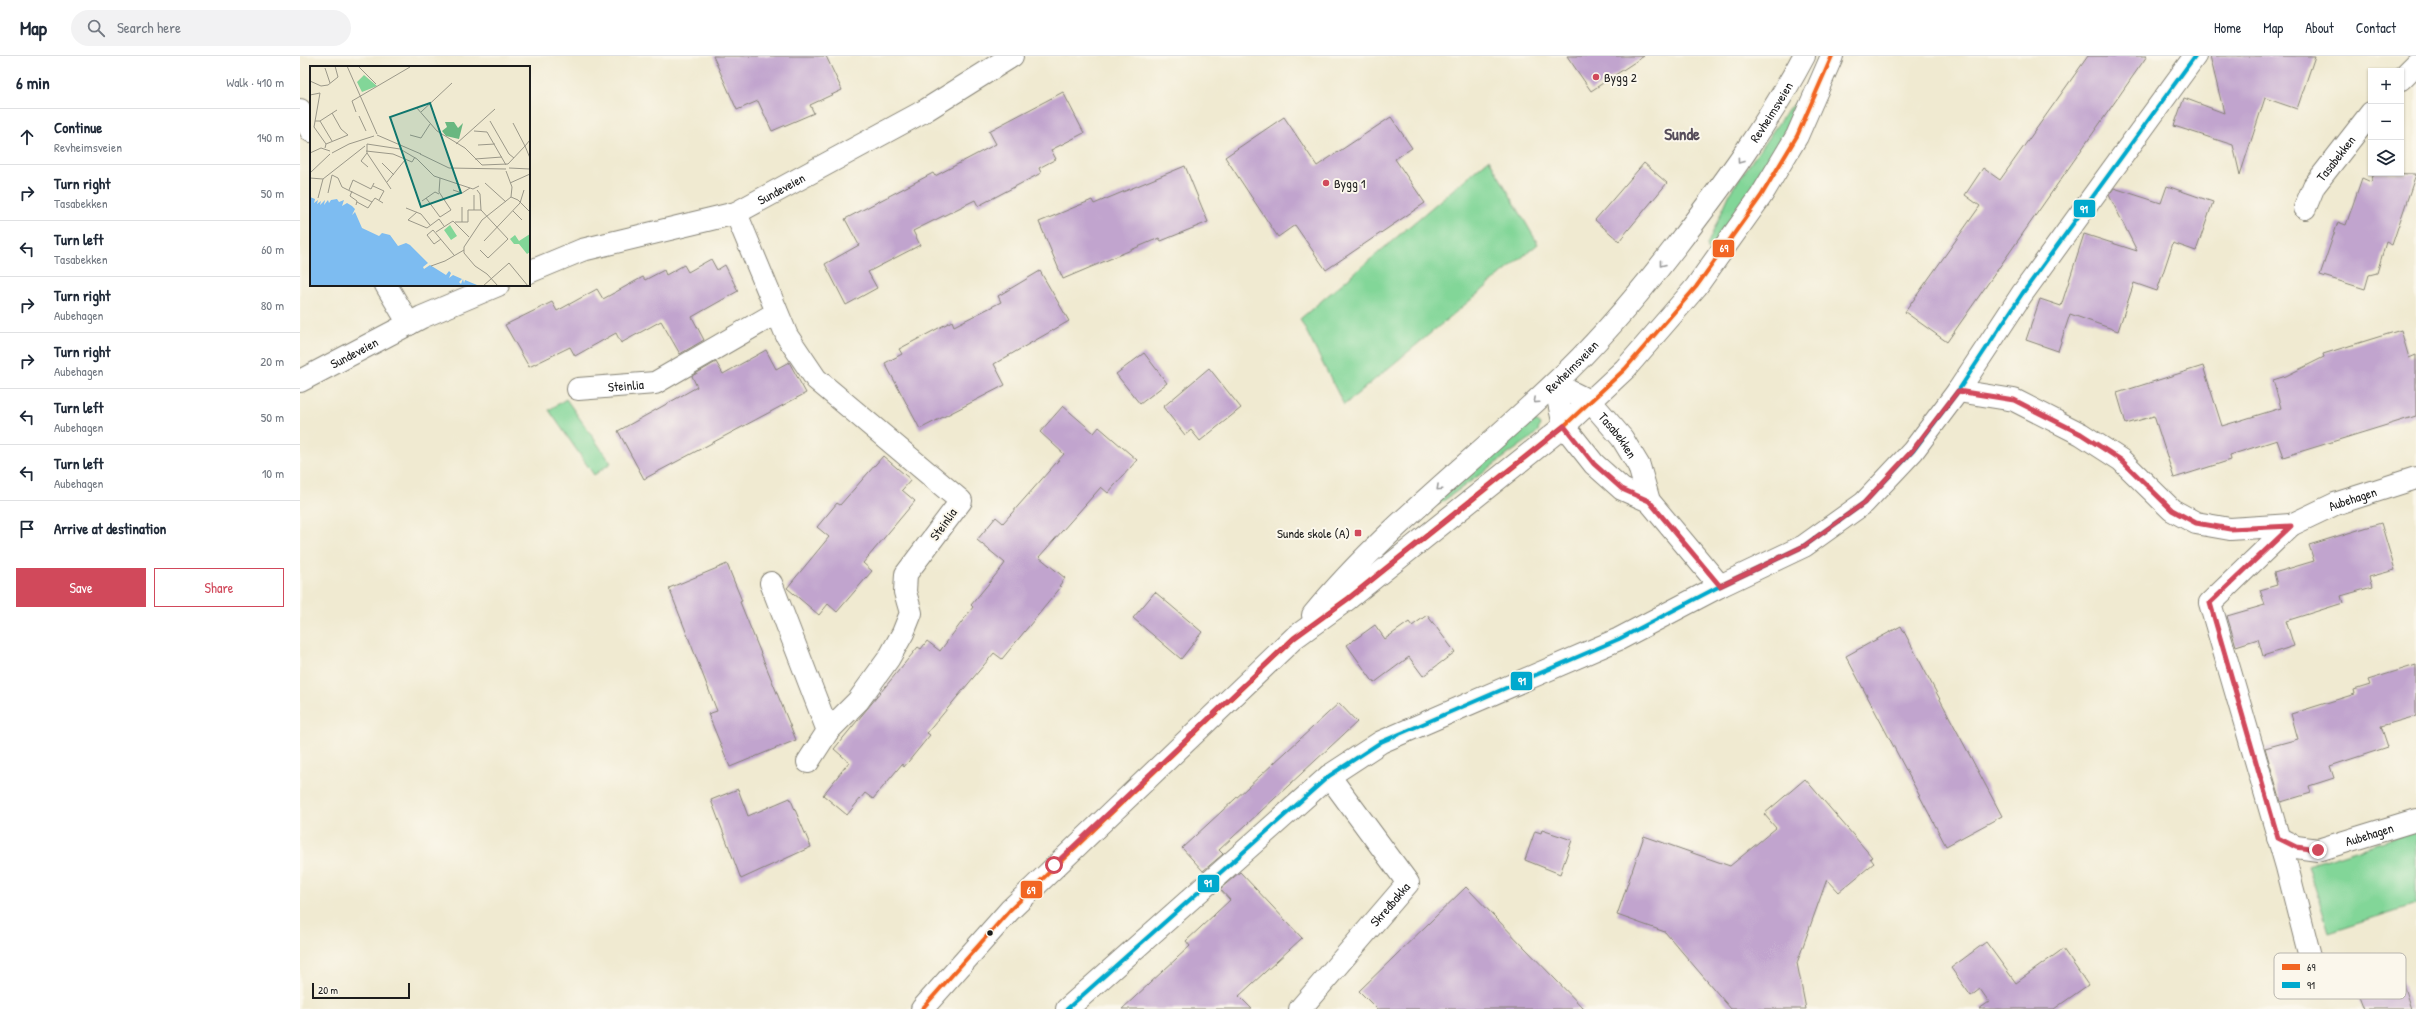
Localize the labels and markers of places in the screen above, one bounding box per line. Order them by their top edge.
place label: Bygg 2 [1604,68,1637,86]
marker: Bygg 2 [1591,72,1601,82]
place label: Bygg 1 [1334,174,1366,192]
marker: Bygg 1 [1321,178,1331,188]
place label: Sunde skole (A) [1277,524,1350,542]
marker: Sunde skole (A) [1353,528,1363,538]
unlabelled marker [985,928,995,938]

